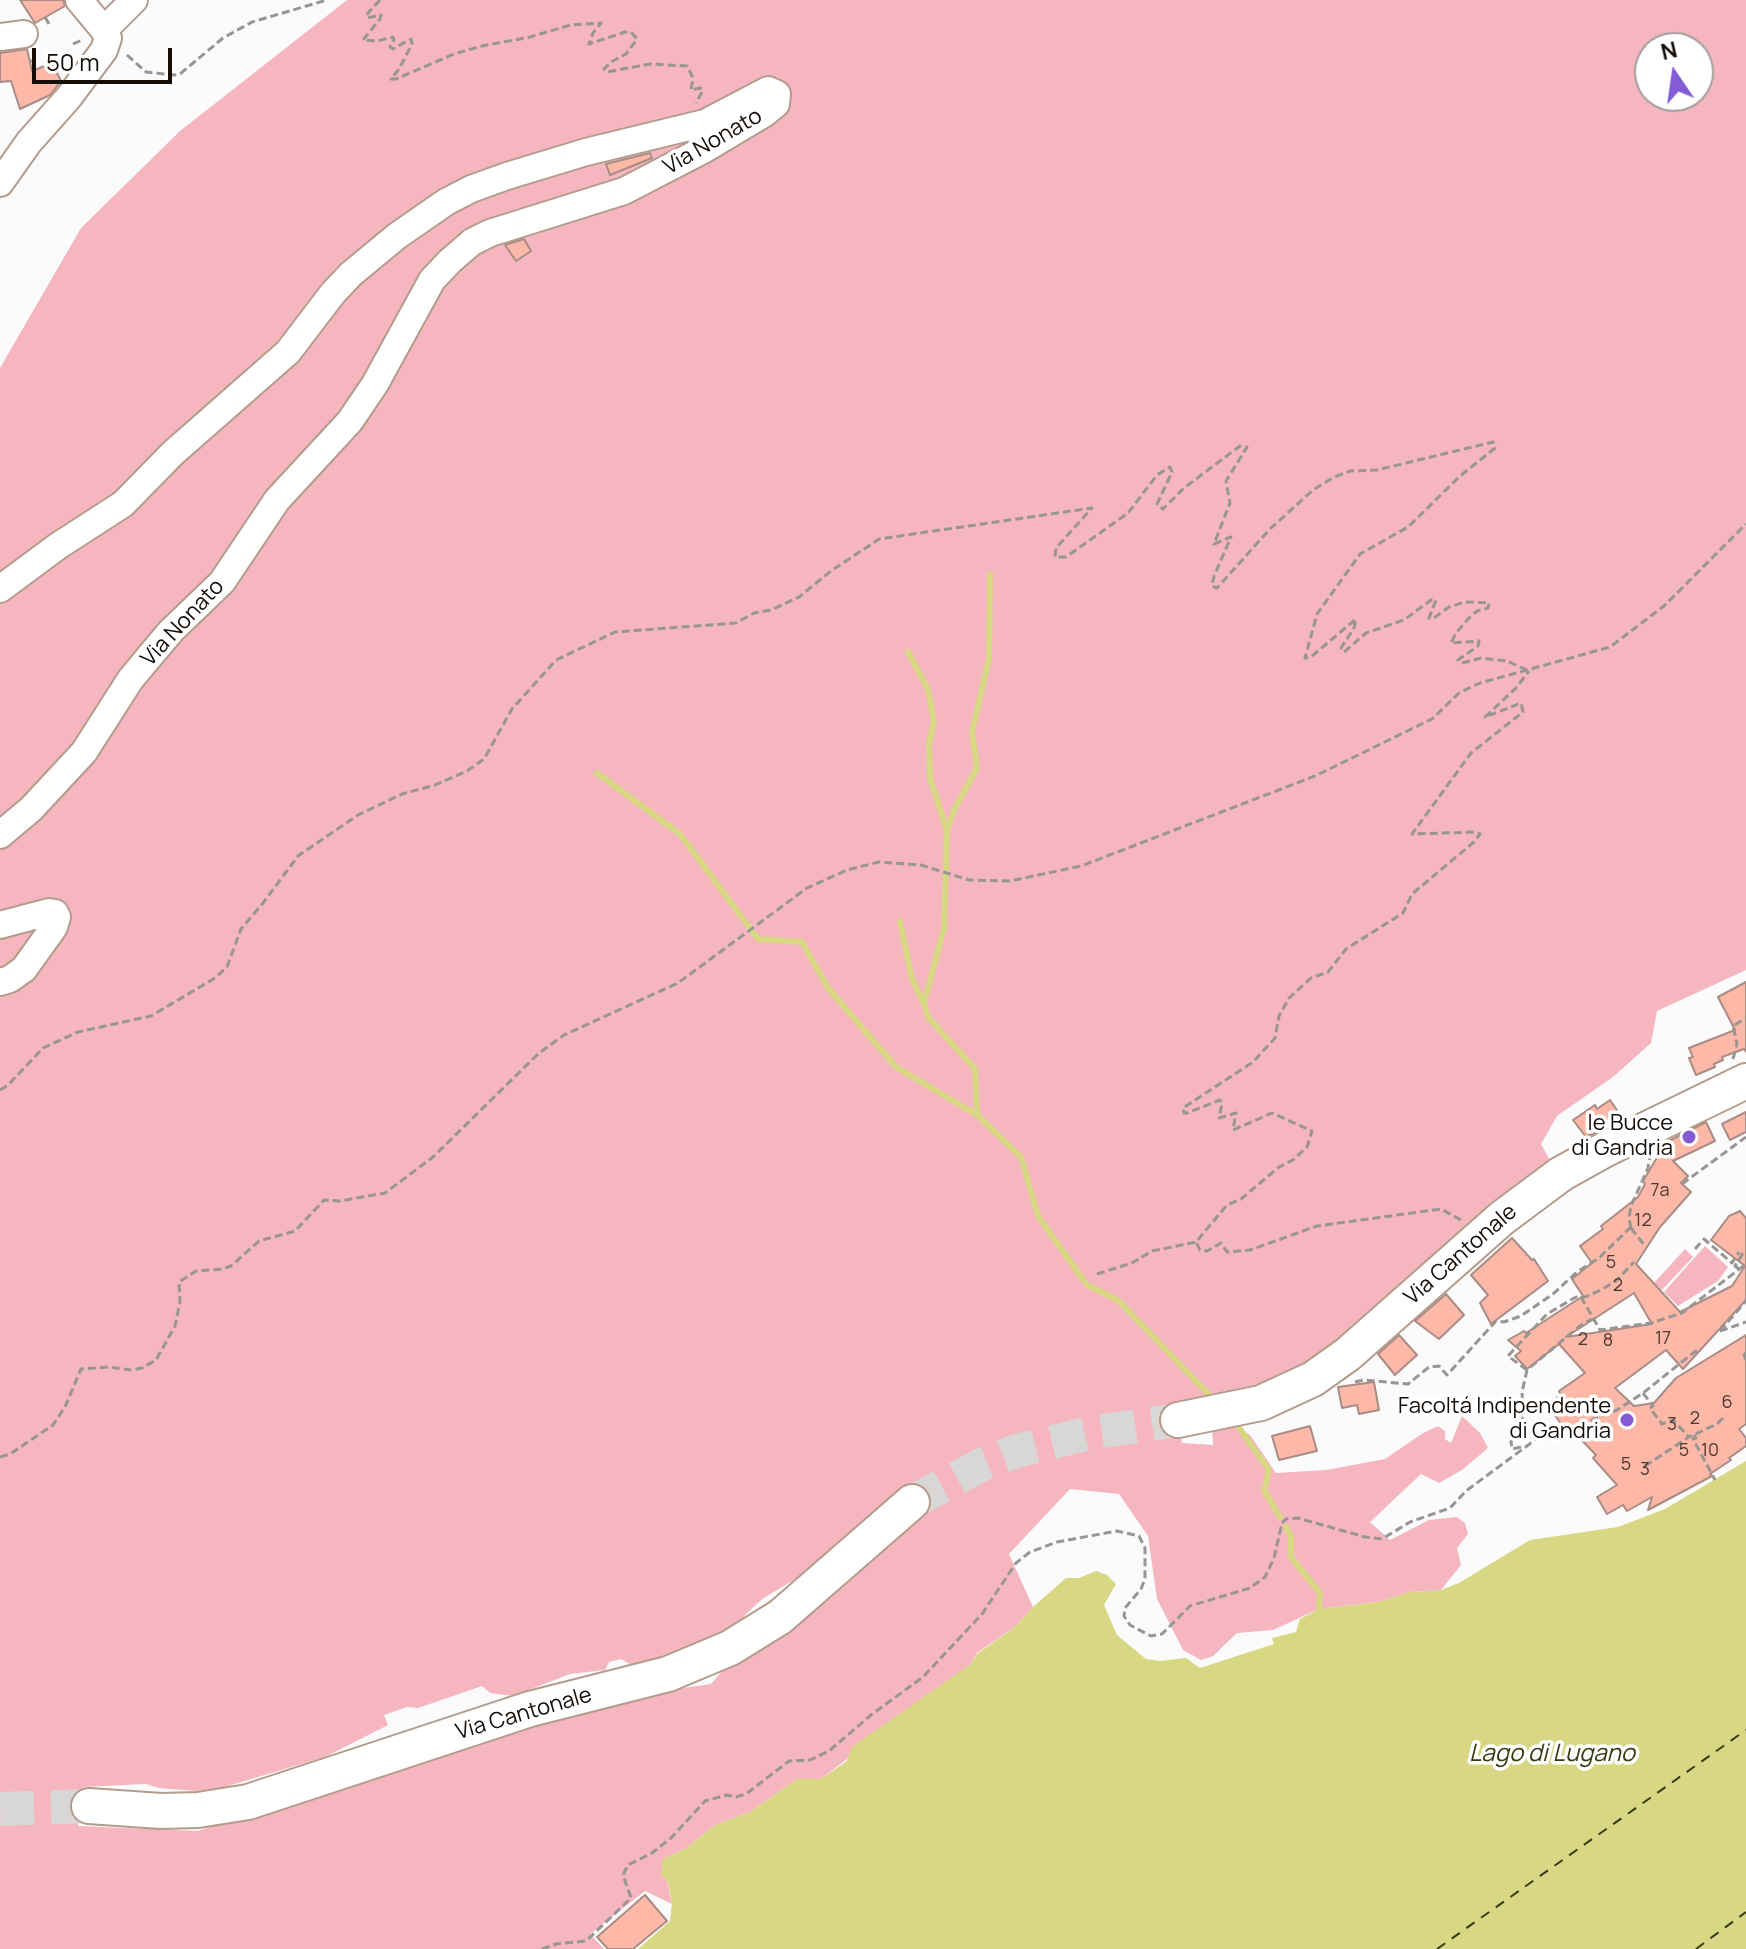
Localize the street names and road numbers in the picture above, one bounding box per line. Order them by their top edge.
street label: Via Nonato [659,103,767,181]
street label: Via Nonato [136,574,230,672]
street label: Via Cantonale [1399,1199,1523,1311]
street label: Via Cantonale [453,1682,595,1746]

